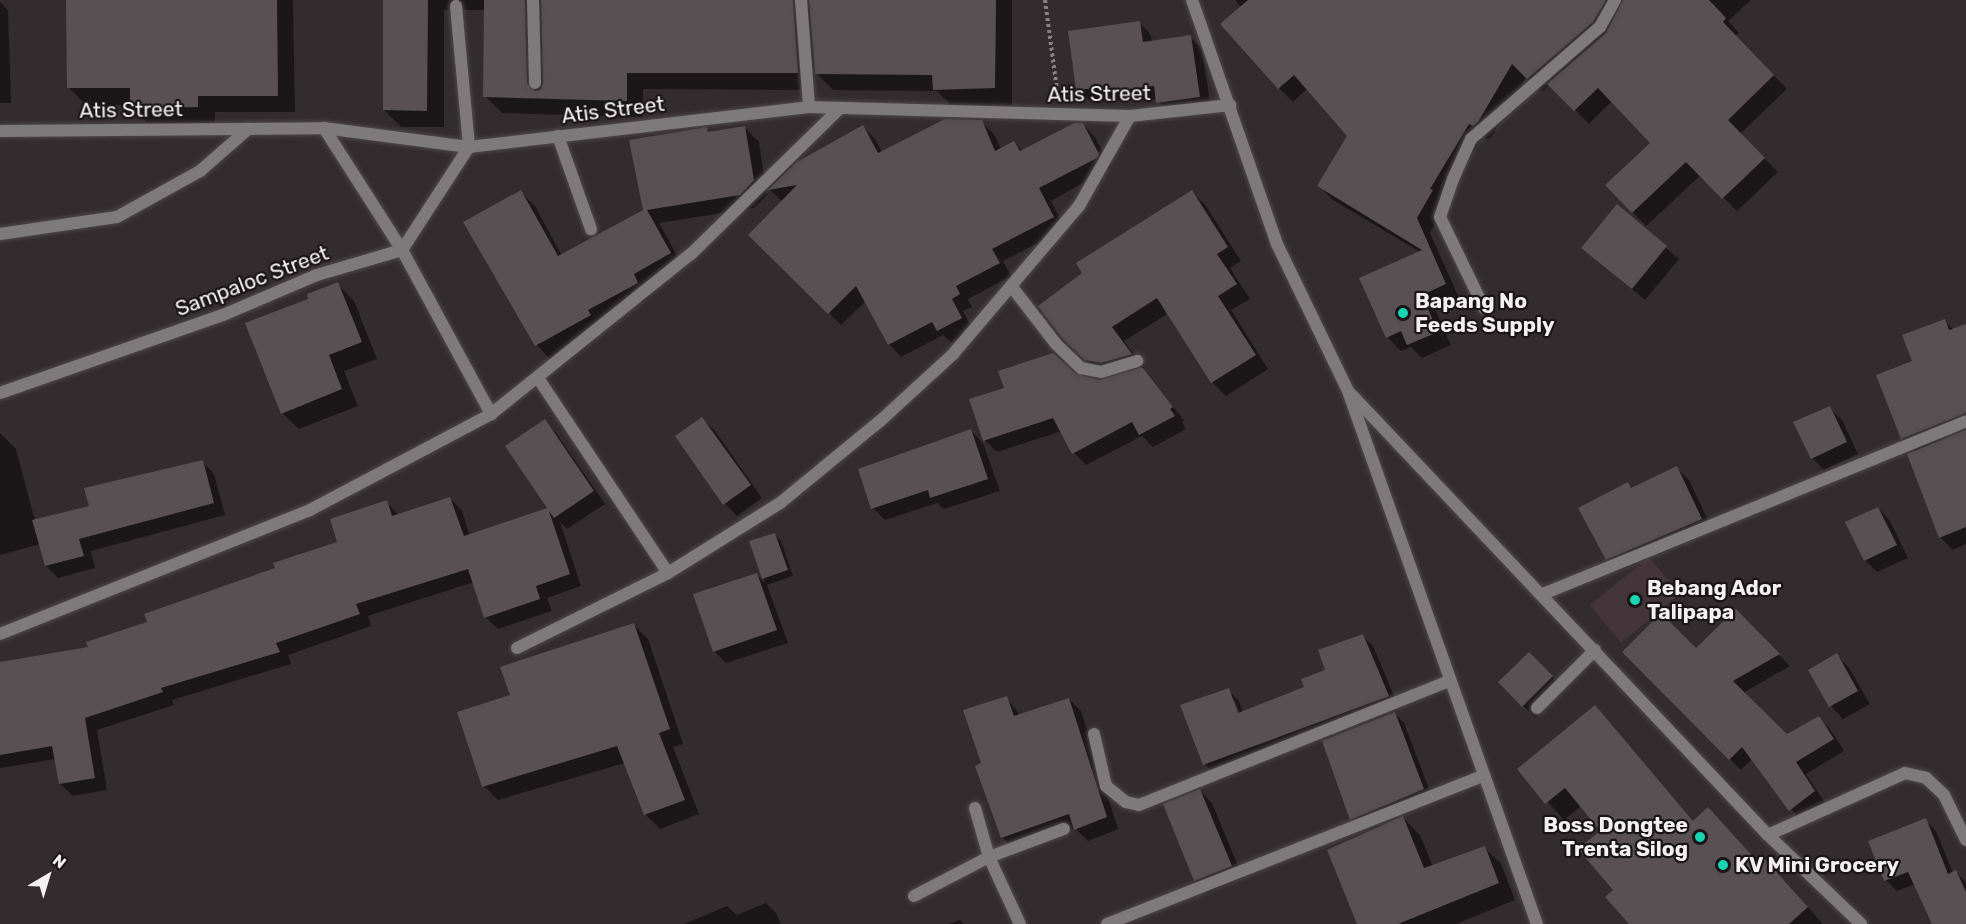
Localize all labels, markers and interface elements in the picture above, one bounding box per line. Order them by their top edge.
street label: Atis Street [1047,80,1151,108]
street label: Atis Street [560,91,666,129]
street label: Atis Street [79,96,183,124]
street label: Sampaloc Street [172,240,332,322]
place label: Bapang No Feeds Supply [1415,288,1554,338]
marker: Bapang No Feeds Supply [1396,306,1410,320]
place label: Bebang Ador Talipapa [1647,575,1782,625]
marker: Bebang Ador Talipapa [1628,593,1642,607]
place label: Boss Dongtee Trenta Silog [1543,812,1688,862]
marker: Boss Dongtee Trenta Silog [1693,830,1707,844]
north arrow [18,846,78,906]
text: N [49,850,70,872]
place label: KV Mini Grocery [1735,852,1900,878]
marker: KV Mini Grocery [1716,858,1730,872]

